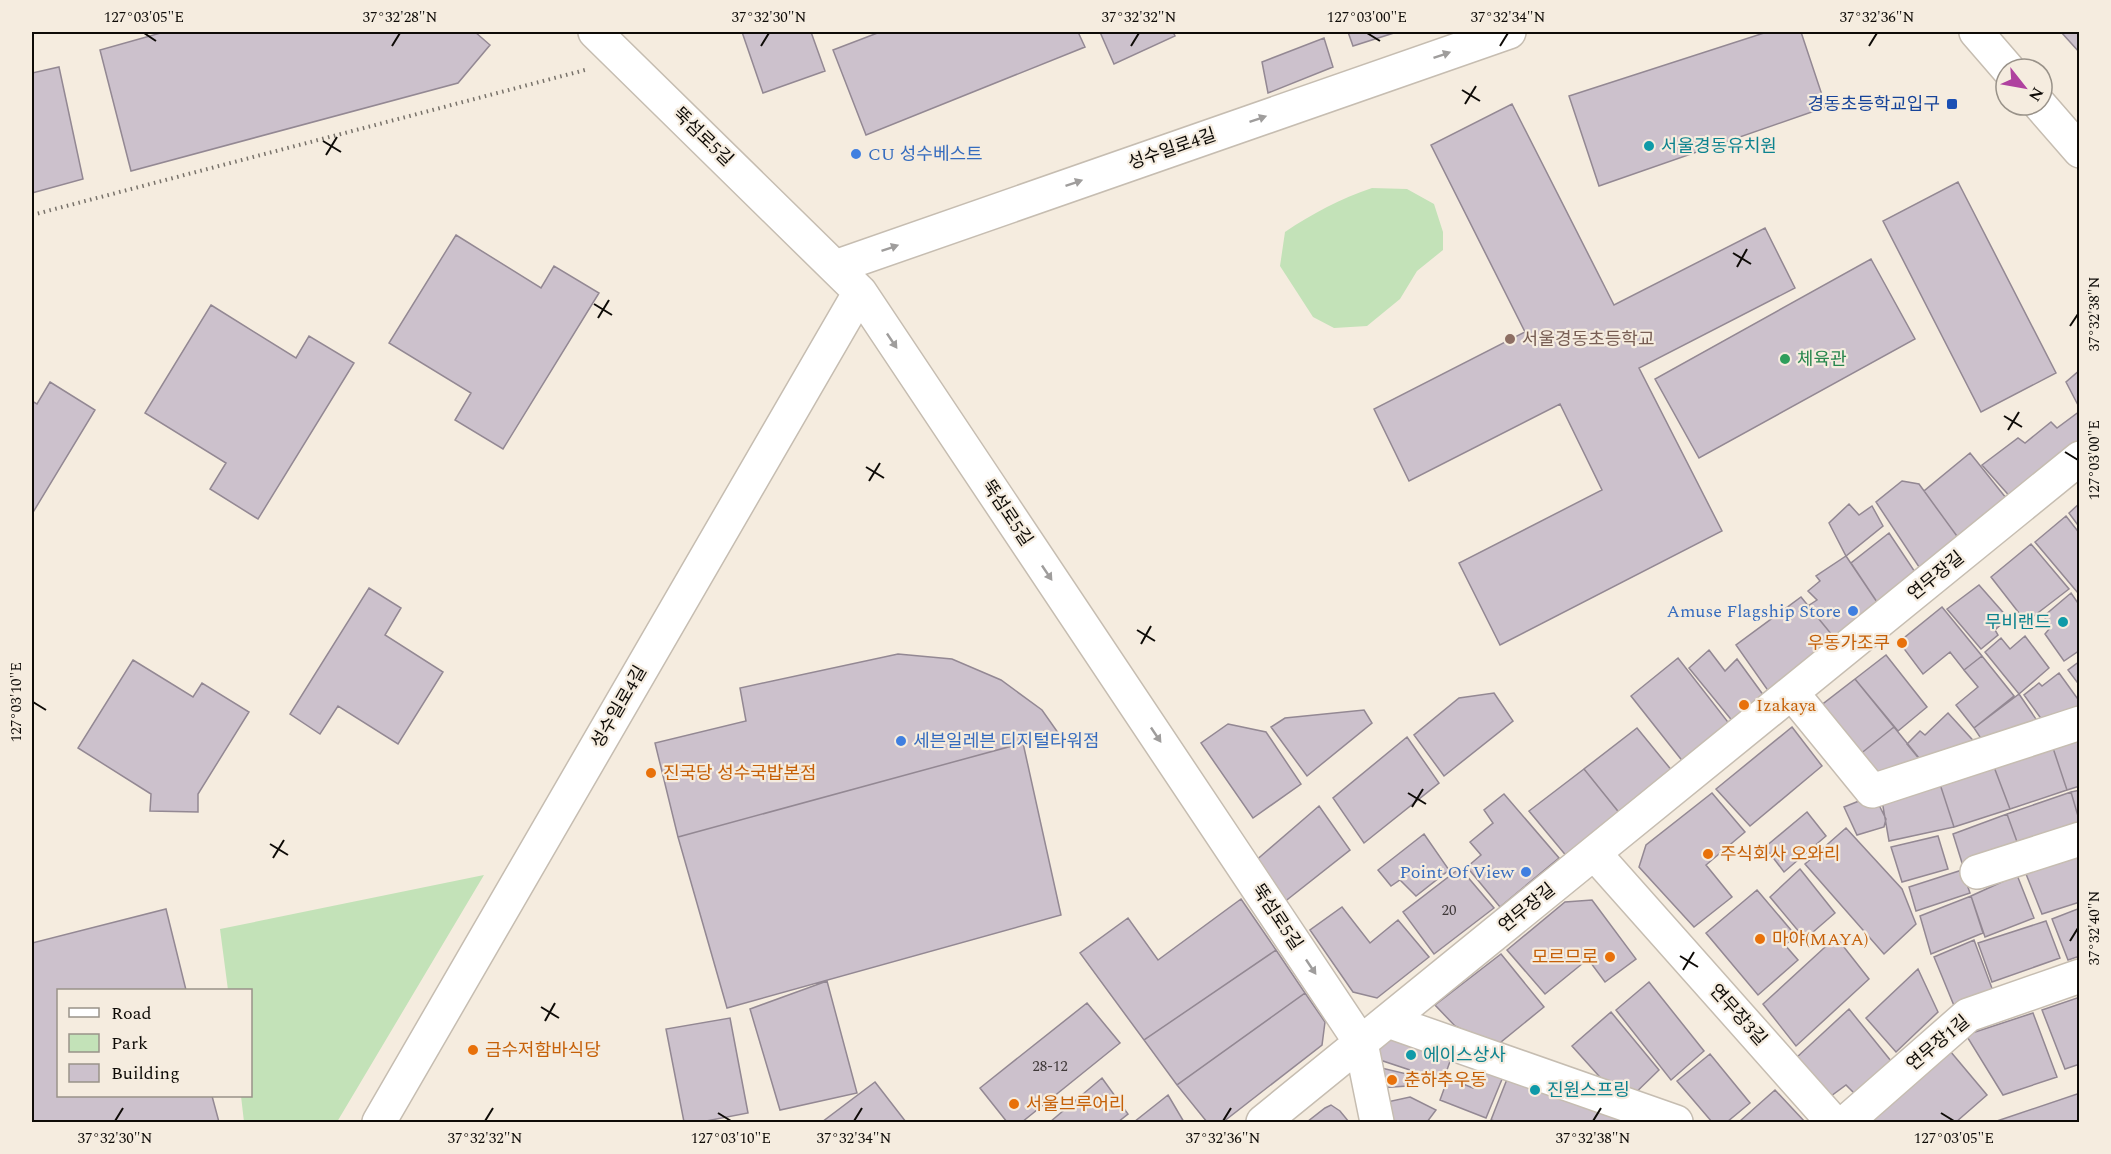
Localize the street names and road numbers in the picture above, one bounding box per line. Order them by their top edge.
street label: 뚝섬로5길 [667,101,739,173]
street label: 성수일로4길 [1124,121,1220,177]
street label: 뚝섬로5길 [975,474,1039,552]
street label: 연무장길 [1902,545,1970,607]
street label: 성수일로4길 [584,660,654,754]
street label: 연무장길 [1493,877,1561,939]
street label: 뚝섬로5길 [1245,878,1309,956]
street label: 연무장3길 [1703,978,1773,1052]
street label: 연무장1길 [1900,1008,1976,1078]

